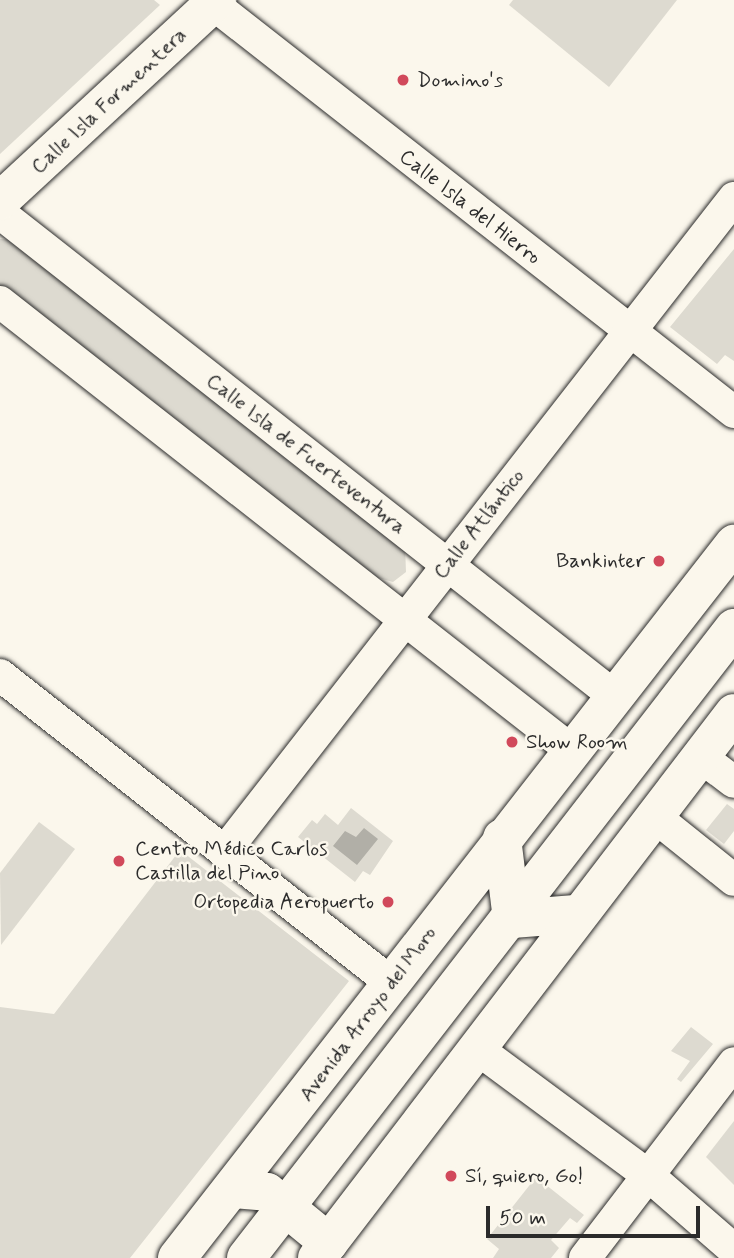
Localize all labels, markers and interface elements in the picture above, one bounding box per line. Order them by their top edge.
street label: Calle Isla Formentera [27,23,191,179]
place label: Domino's [417,67,503,93]
marker: Domino's [395,72,411,88]
street label: Calle Isla del Hierro [393,143,547,271]
street label: Calle Isla de Fuerteventura [201,368,411,540]
street label: Calle Atlántico [428,464,530,584]
place label: Bankinter [556,548,645,574]
marker: Bankinter [651,553,667,569]
place label: Show Room [526,729,626,755]
marker: Show Room [504,734,520,750]
place label: Centro Médico Carlos Castilla del Pino [135,836,327,886]
marker: Centro Médico Carlos Castilla del Pino [109,851,129,871]
place label: Ortopedia Aeropuerto [194,889,374,915]
marker: Ortopedia Aeropuerto [380,894,396,910]
street label: Avenida Arroyo del Moro [293,921,443,1107]
place label: Sí, quiero, Go! [465,1163,583,1189]
marker: Sí, quiero, Go! [443,1168,459,1184]
scale bar [489,1192,702,1236]
text: 50 m [499,1204,546,1232]

